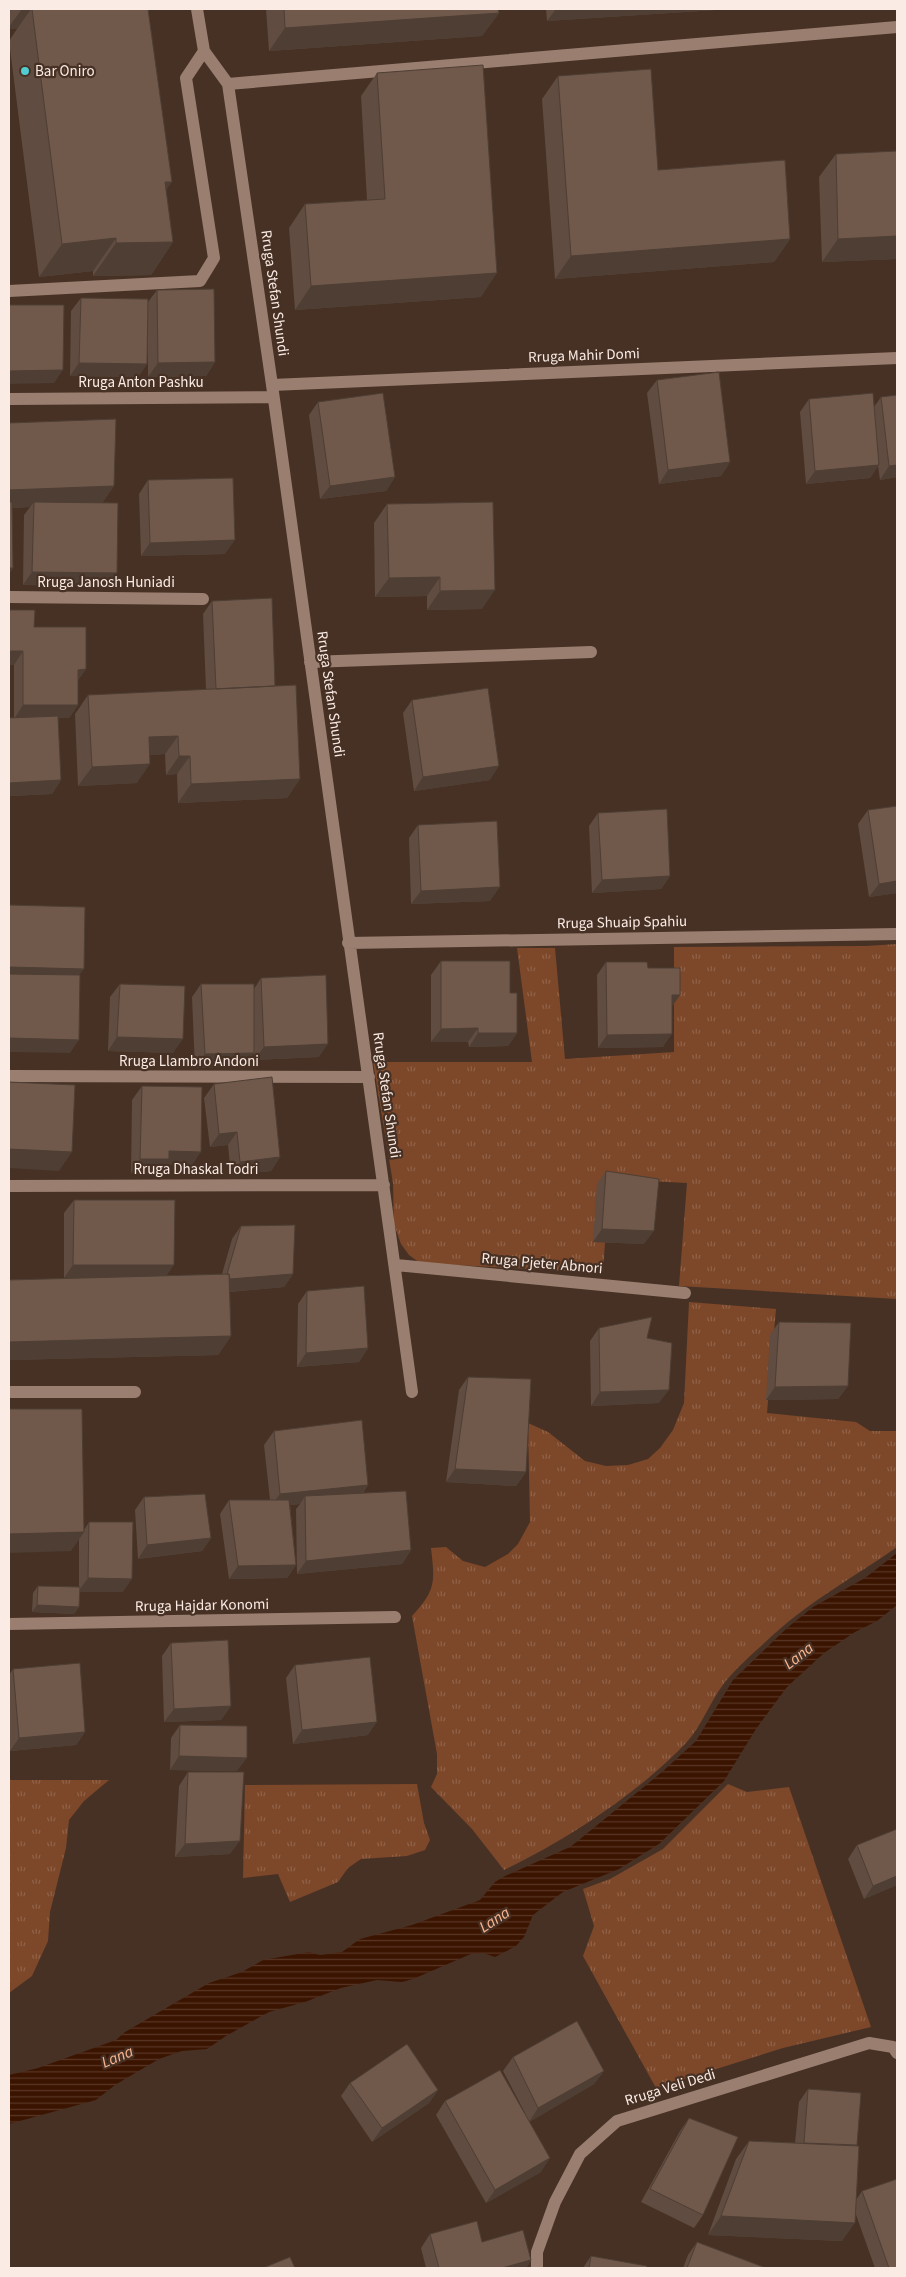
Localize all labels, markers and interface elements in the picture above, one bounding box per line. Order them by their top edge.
place label: Bar Oniro [35,61,95,82]
marker: Bar Oniro [19,65,31,77]
street label: Rruga Stefan Shundi [255,229,294,357]
street label: Rruga Mahir Domi [528,343,640,368]
street label: Rruga Anton Pashku [78,372,204,393]
street label: Rruga Janosh Huniadi [37,572,175,593]
street label: Rruga Stefan Shundi [311,630,350,758]
street label: Rruga Shuaip Spahiu [557,911,687,934]
street label: Rruga Stefan Shundi [367,1031,406,1159]
street label: Rruga Llambro Andoni [119,1051,259,1072]
street label: Rruga Dhaskal Todri [133,1159,259,1180]
street label: Rruga Pjeter Abnori [481,1248,603,1279]
street label: Rruga Hajdar Konomi [135,1594,269,1617]
water label: Lana [779,1637,819,1675]
water label: Lana [475,1901,515,1938]
water label: Lana [98,2040,137,2073]
street label: Rruga Veli Dedi [622,2064,718,2111]

